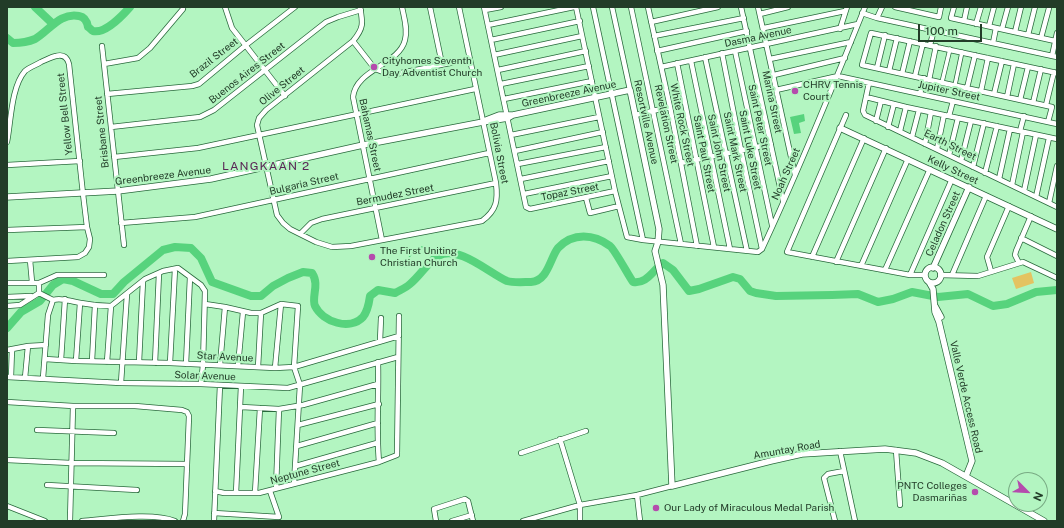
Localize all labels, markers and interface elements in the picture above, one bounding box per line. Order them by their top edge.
scale bar [920,16,984,42]
street label: Dasma Avenue [723,24,793,50]
text: 100 m [925,24,958,38]
street label: Brazil Street [187,35,241,81]
street label: Buenos Aires Street [207,40,287,106]
place label: Cityhomes Seventh Day Adventist Church [382,55,482,78]
marker: Cityhomes Seventh Day Adventist Church [369,62,379,72]
street label: Olive Street [257,64,307,108]
street label: Marina Street [760,70,784,134]
street label: Yellow Bell Street [55,72,75,156]
street label: Greenbreeze Avenue [521,78,617,110]
street label: Resortville Avenue [631,79,661,165]
place label: CHRV Tennis Court [803,79,863,102]
street label: Jupiter Street [917,79,981,103]
street label: White Rock Street [667,82,697,168]
street label: Revelation Street [652,83,680,165]
street label: Saint Peter Street [745,83,775,167]
marker: CHRV Tennis Court [790,86,800,96]
street label: Brisbane Street [92,95,112,169]
street label: Bahamas Street [356,97,384,173]
street label: Saint Luke Street [736,109,764,191]
street label: Saint Mark Street [721,111,749,193]
street label: Saint John Street [705,113,733,193]
street label: Saint Paul Street [691,114,717,194]
street label: Bolivia Street [487,121,511,185]
street label: Earth Street [922,127,978,163]
street label: Noah Street [769,146,803,202]
street label: Kelly Street [926,153,980,187]
district label: LANGKAAN 2 [222,159,310,173]
street label: Greenbreeze Avenue [114,164,212,188]
street label: Bulgaria Street [268,170,340,198]
street label: Topaz Street [540,181,600,203]
street label: Bermudez Street [355,182,435,208]
street label: Celadon Street [923,190,963,258]
place label: The First Uniting Christian Church [380,245,458,268]
marker: The First Uniting Christian Church [367,252,377,262]
street label: Valle Verde Access Road [947,340,985,454]
street label: Star Avenue [196,350,254,364]
street label: Solar Avenue [174,369,236,383]
street label: Amuntay Road [753,438,821,462]
street label: Neptune Street [269,457,341,487]
north arrow [1008,472,1048,512]
place label: PNTC Colleges Dasmariñas [897,480,967,504]
marker: PNTC Colleges Dasmariñas [970,487,980,497]
text: N [1031,490,1045,503]
place label: Our Lady of Miraculous Medal Parish [664,502,834,514]
marker: Our Lady of Miraculous Medal Parish [651,503,661,513]

